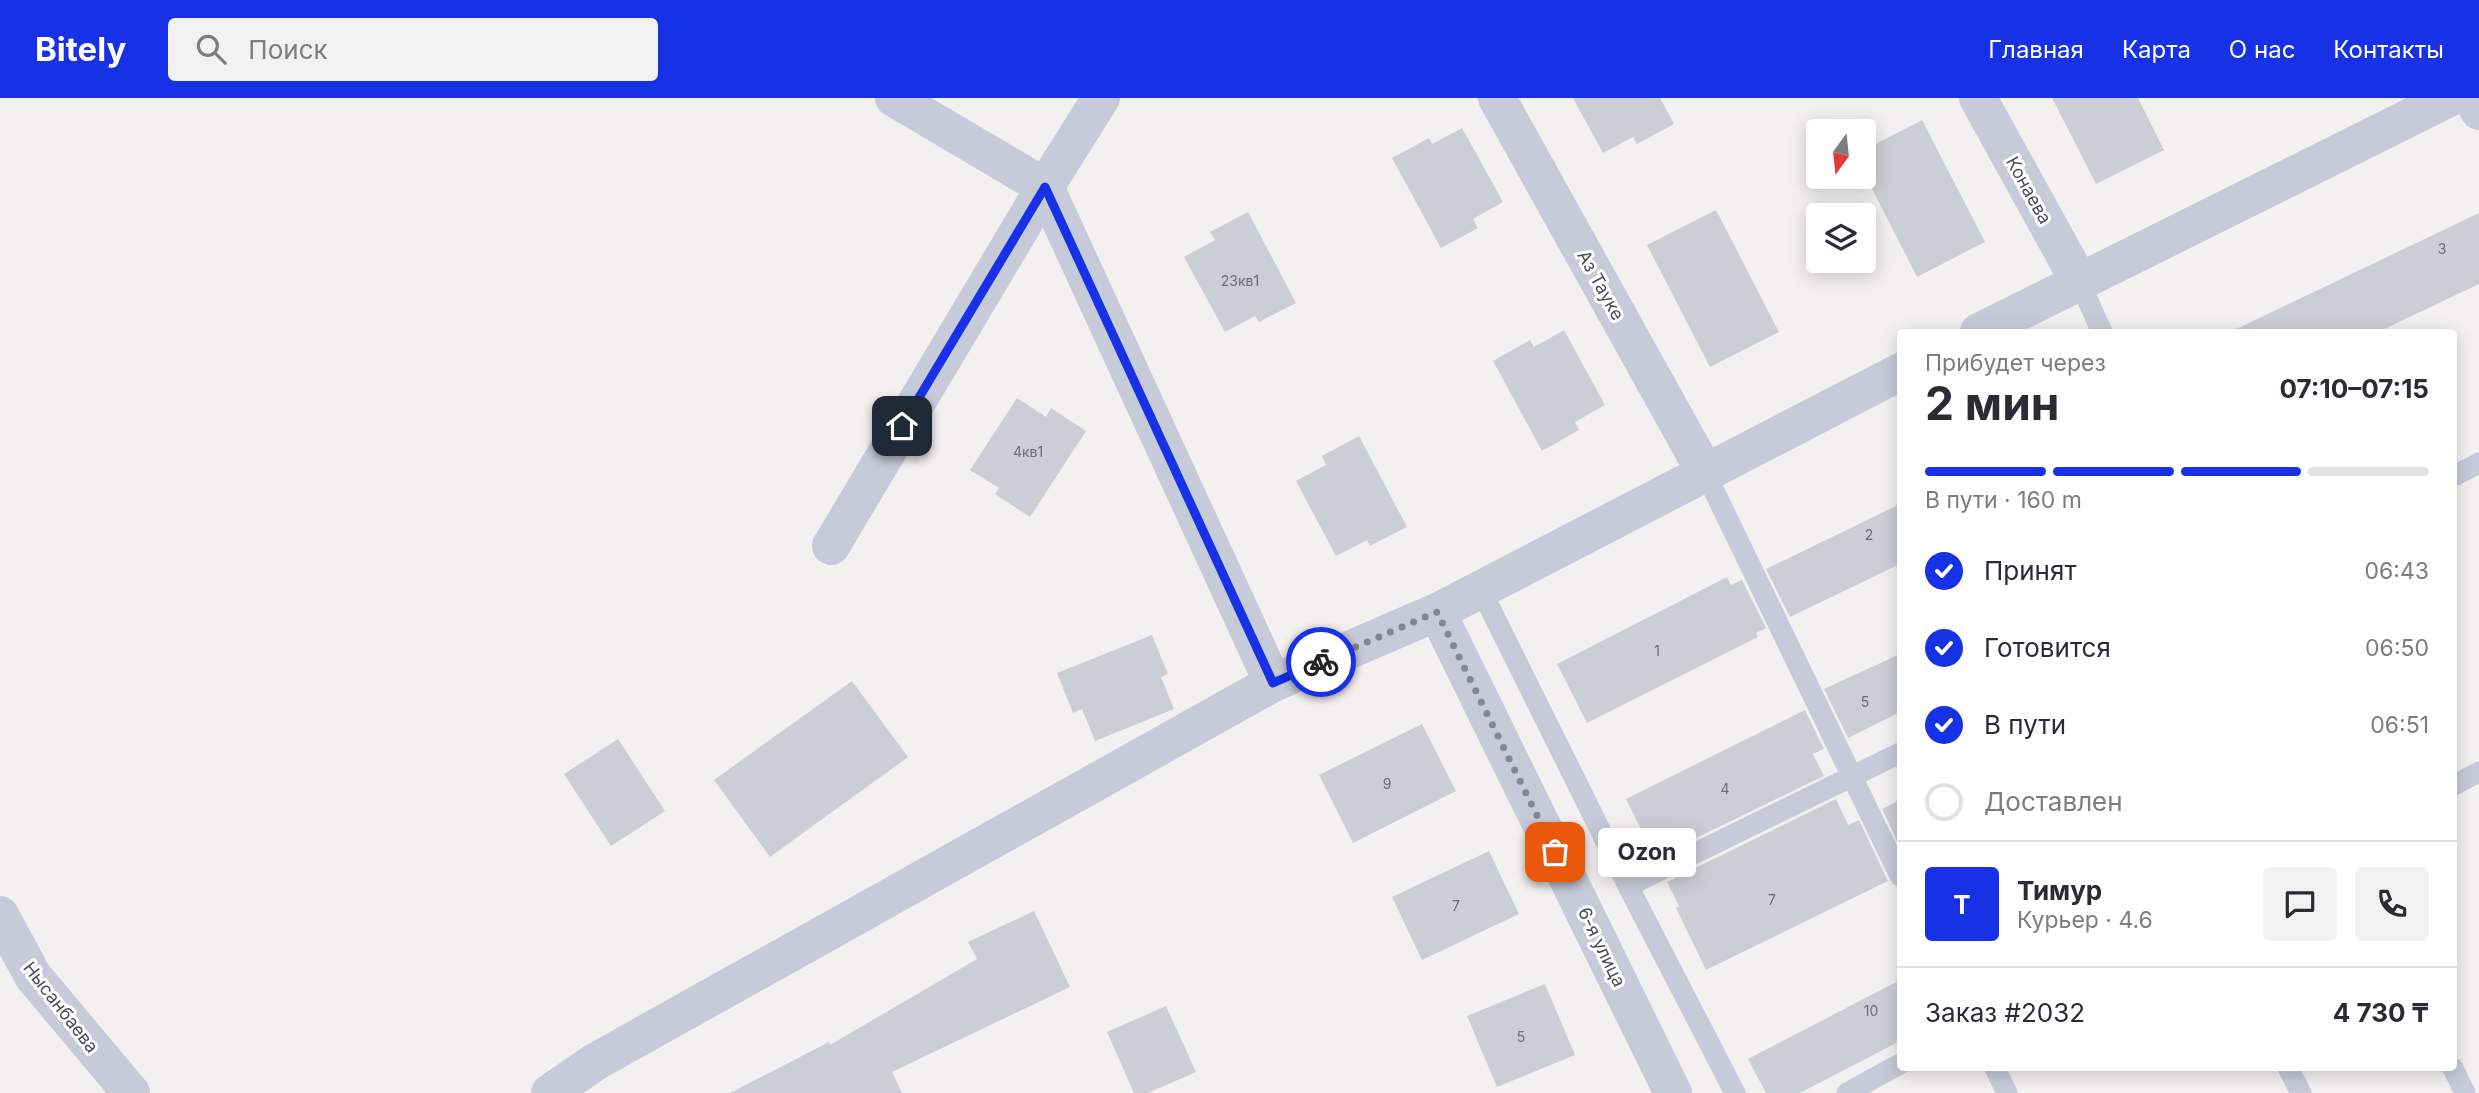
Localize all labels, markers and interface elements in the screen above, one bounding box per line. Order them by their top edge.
search box [168,18,658,81]
text: Bitely [35,29,126,69]
icon: search [192,30,230,68]
text: Поиск [248,34,328,65]
text: Главная [1988,35,2084,64]
text: Карта [2122,35,2191,64]
text: О нас [2229,35,2295,64]
text: Контакты [2333,35,2444,64]
north arrow [1806,119,1876,189]
map controls [1806,119,1876,273]
street label: Конаева [2002,153,2056,227]
button: layers [1806,203,1876,273]
house number: 3 [2438,240,2446,257]
street label: Аз Тауке [1573,246,1629,324]
house number: 23кв1 [1221,272,1259,289]
text: Прибудет через [1925,349,2106,377]
text: 07:10–07:15 [2280,373,2429,404]
text: 2 мин [1925,375,2060,431]
pin [872,396,932,456]
icon: home [883,407,921,445]
house number: 4кв1 [1013,443,1043,460]
text: В пути · 160 m [1925,486,2082,514]
house number: 2 [1865,526,1873,543]
icon: check [1925,552,1963,590]
text: Принят [1984,555,2077,586]
text: 06:43 [2365,557,2429,585]
courier [1286,627,1356,697]
icon: check [1925,629,1963,667]
text: Готовится [1984,632,2111,663]
text: 06:50 [2365,634,2429,662]
house number: 1 [1654,642,1660,659]
icon: bike [1302,643,1340,681]
house number: 5 [1861,693,1869,710]
icon: check [1925,706,1963,744]
text: В пути [1984,709,2066,740]
text: 06:51 [2370,711,2429,739]
house number: 9 [1383,775,1391,792]
house number: 4 [1720,780,1730,797]
text: Доставлен [1984,786,2123,817]
pin [1525,822,1585,882]
callout: Ozon [1597,828,1695,876]
icon: bag [1536,833,1574,871]
text: Ozon [1618,838,1676,866]
button: chat [2263,867,2337,941]
button: phone [2355,867,2429,941]
text: Тимур [2017,875,2102,906]
text: Т [1953,889,1971,920]
house number: 7 [1768,891,1776,908]
house number: 7 [1452,897,1460,914]
street label: 6-я улица [1574,904,1630,990]
text: Курьер · 4.6 [2017,906,2153,934]
street label: Нысанбаева [19,957,103,1057]
text: Заказ #2032 [1925,997,2085,1028]
text: 4 730 ₸ [2333,997,2429,1028]
house number: 10 [1864,1002,1878,1019]
house number: 5 [1517,1028,1525,1045]

